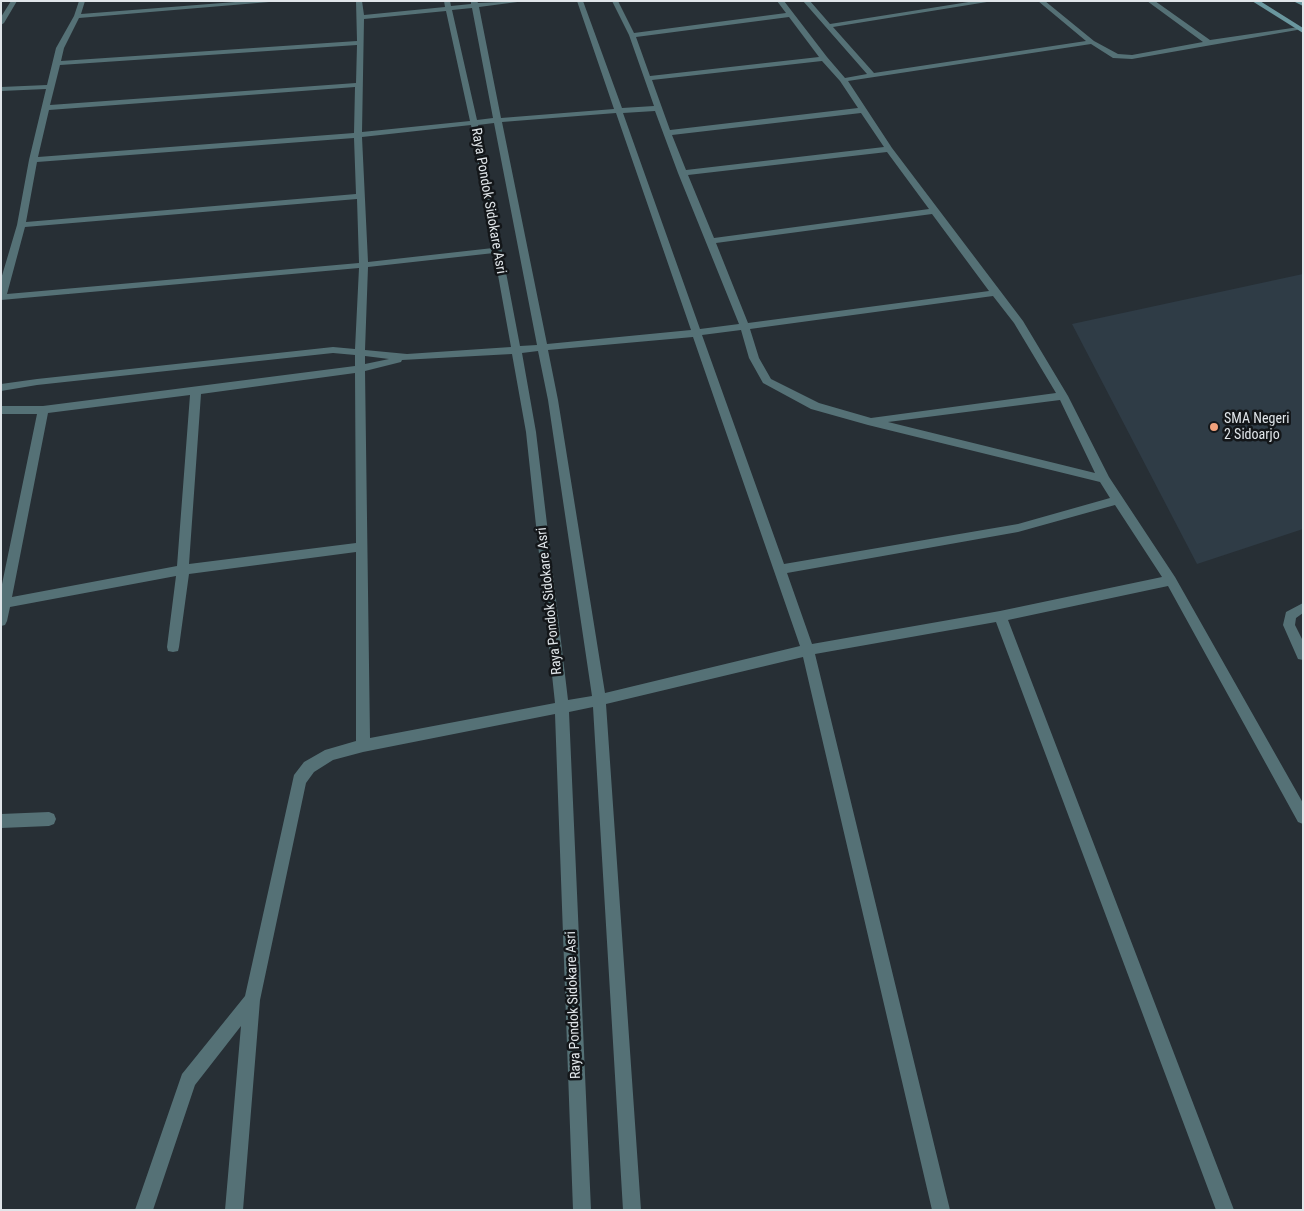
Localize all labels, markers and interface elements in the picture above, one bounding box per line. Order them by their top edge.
street label: Raya Pondok Sidokare Asri [467,127,509,275]
place label: SMA Negeri 2 Sidoarjo [1224,411,1289,444]
marker: SMA Negeri 2 Sidoarjo [1208,421,1220,433]
street label: Raya Pondok Sidokare Asri [534,527,566,675]
street label: Raya Pondok Sidokare Asri [563,931,585,1079]

